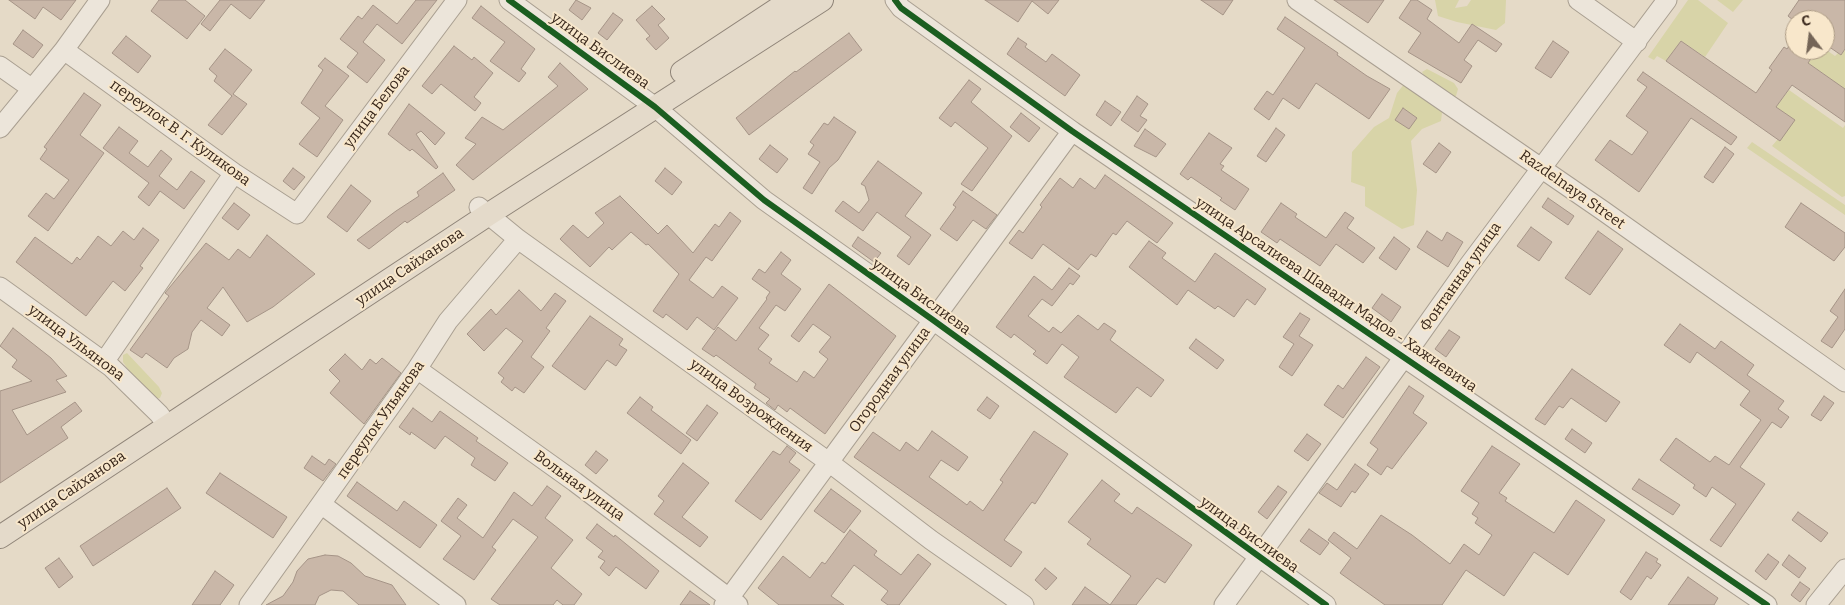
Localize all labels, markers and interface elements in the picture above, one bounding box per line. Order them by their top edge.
street label: улица Бислиева [547,9,653,93]
north arrow [1785,10,1835,60]
text: С [1800,12,1813,30]
street label: улица Белова [340,62,414,152]
street label: переулок В. Г. Куликова [106,76,254,190]
street label: Razdelnaya Street [1516,147,1628,233]
street label: улица Арсалиева Шавади Мадов - Хажиевича [1192,194,1480,396]
street label: Фонтанная улица [1417,219,1505,335]
street label: улица Сайханова [353,224,467,310]
street label: улица Бислиева [868,255,974,339]
street label: улица Ульянова [24,301,128,385]
street label: Огородная улица [846,324,934,436]
street label: улица Возрождения [686,355,816,457]
street label: переулок Ульянова [333,357,429,483]
street label: улица Сайханова [15,447,129,533]
street label: Вольная улица [530,447,628,525]
street label: улица Бислиева [1196,493,1302,577]

